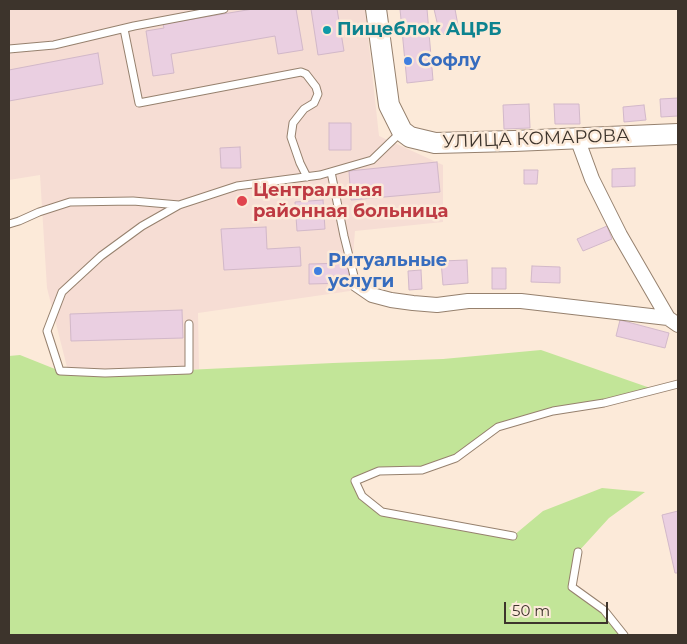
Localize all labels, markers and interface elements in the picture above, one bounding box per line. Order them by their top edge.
place label: Пищеблок АЦРБ [337,19,501,41]
marker: Пищеблок АЦРБ [321,24,333,36]
place label: Софлу [418,50,481,72]
marker: Софлу [402,55,414,67]
street label: УЛИЦА КОМАРОВА [442,125,630,153]
place label: Центральная районная больница [253,180,448,222]
marker: Центральная районная больница [235,194,249,208]
place label: Ритуальные услуги [328,250,447,292]
marker: Ритуальные услуги [312,265,324,277]
scale bar [507,592,611,624]
text: 50 m [512,601,550,620]

